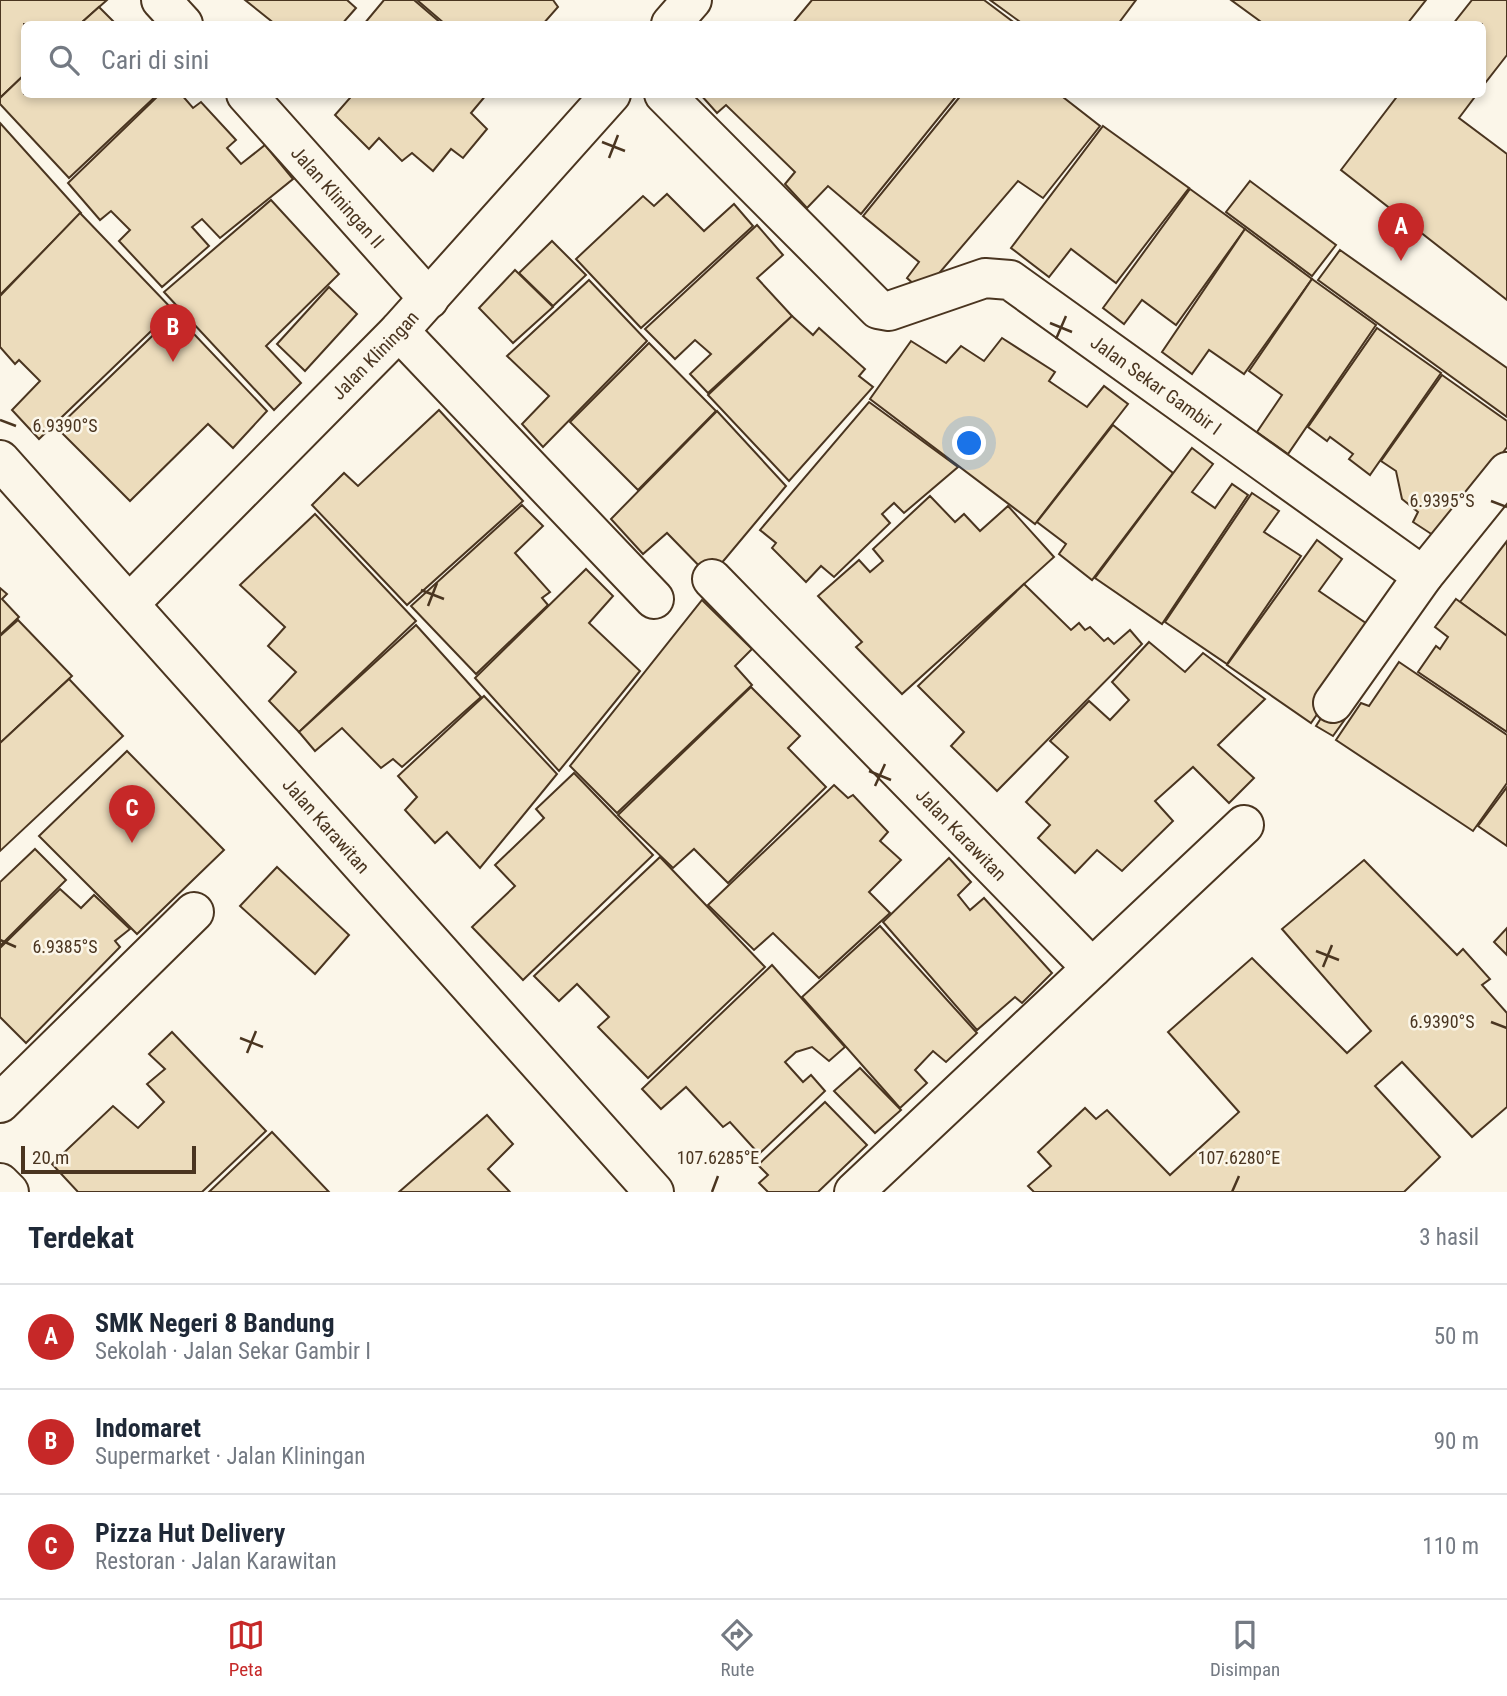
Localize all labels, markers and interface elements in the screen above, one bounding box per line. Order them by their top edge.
search box [21,21,1486,98]
icon: search [45,41,83,79]
text: Cari di sini [101,45,209,75]
street label: Jalan Kliningan II [286,141,389,253]
pin: A [1378,203,1424,261]
pin: B [150,304,196,362]
street label: Jalan Kliningan [327,306,423,404]
street label: Jalan Sekar Gambir I [1086,330,1226,439]
text: 6.9390°S [32,415,98,436]
your location [952,426,986,460]
text: 6.9395°S [1409,490,1475,511]
street label: Jalan Karawitan [278,773,375,878]
street label: Jalan Karawitan [911,783,1012,885]
pin: C [109,785,155,843]
text: 6.9385°S [32,936,98,957]
text: 6.9390°S [1409,1011,1475,1032]
scale bar [21,1143,196,1175]
text: 20 m [32,1146,69,1169]
text: 107.6285°E [677,1147,759,1168]
text: 107.6280°E [1198,1147,1280,1168]
text: Terdekat [28,1220,134,1255]
text: 3 hasil [1419,1224,1479,1251]
text: SMK Negeri 8 Bandung [95,1308,334,1338]
text: A [44,1323,58,1350]
text: 50 m [1434,1323,1479,1350]
text: Sekolah · Jalan Sekar Gambir I [95,1338,371,1365]
text: Indomaret [95,1413,201,1443]
text: B [45,1428,57,1455]
text: 90 m [1434,1428,1479,1455]
text: Supermarket · Jalan Kliningan [95,1443,365,1470]
text: Pizza Hut Delivery [95,1518,285,1548]
text: C [44,1533,58,1560]
text: 110 m [1422,1533,1479,1560]
text: Restoran · Jalan Karawitan [95,1548,337,1575]
tab: Peta [227,1616,265,1681]
tab: Rute [718,1616,756,1681]
tab: Disimpan [1210,1616,1280,1681]

